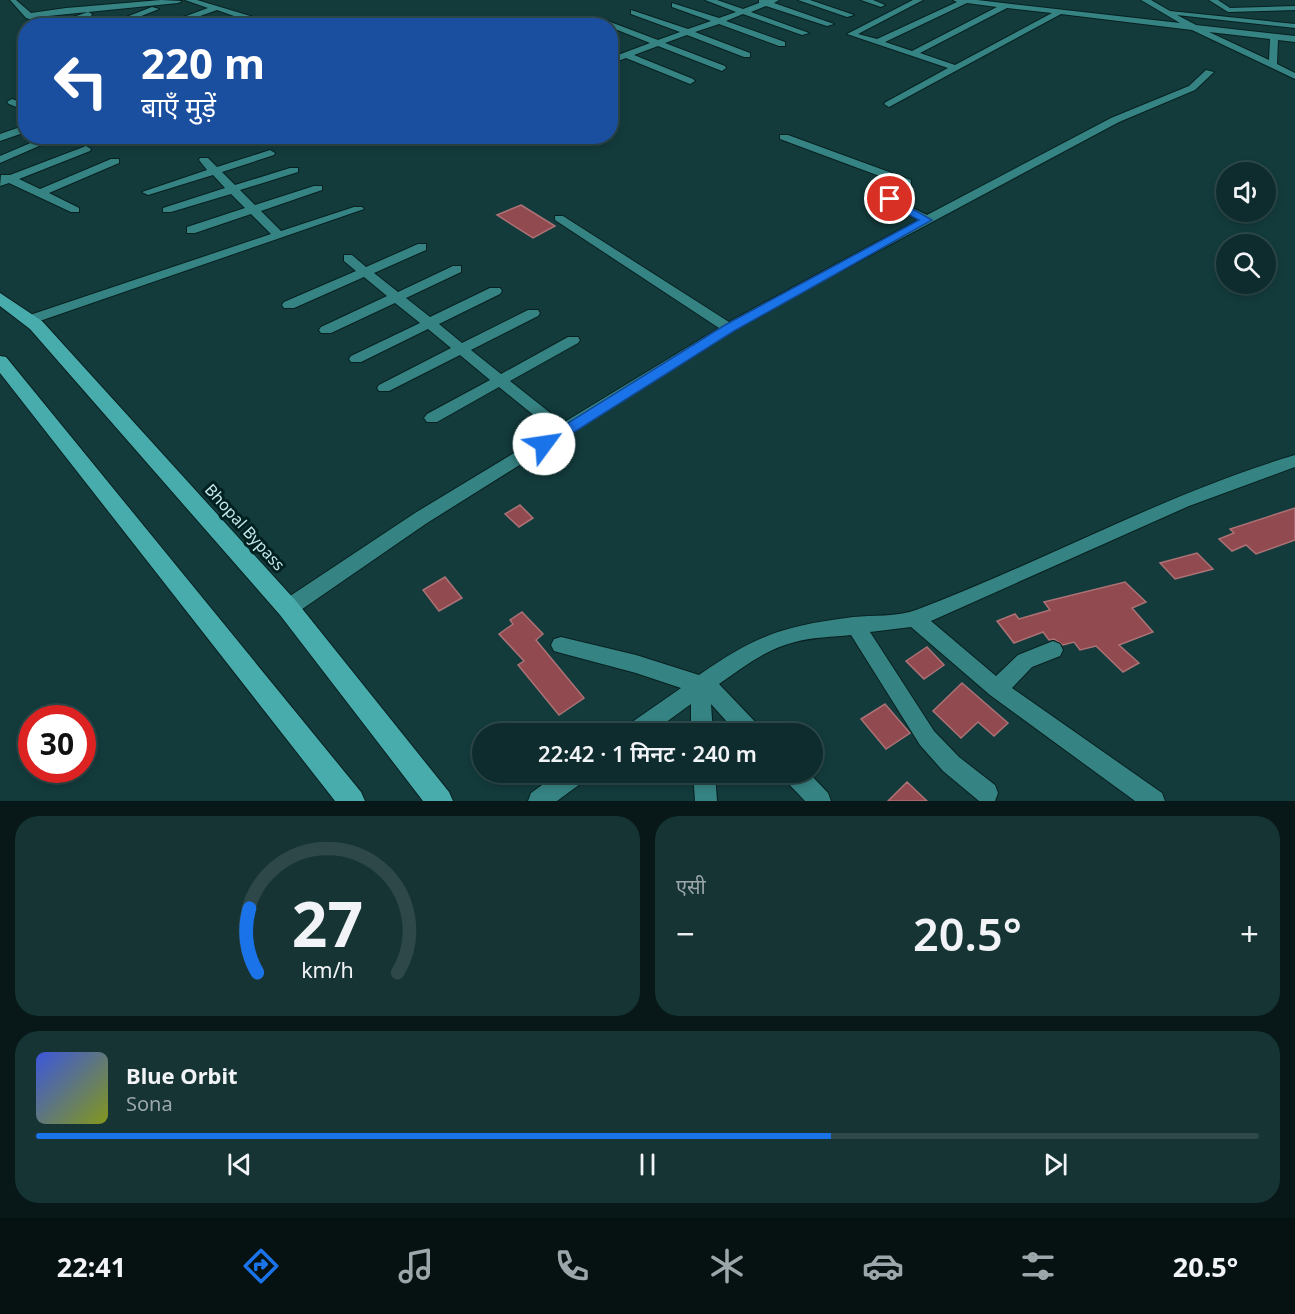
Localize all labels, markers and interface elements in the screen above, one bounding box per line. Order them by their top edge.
text: 220 m [141,34,265,91]
icon: left [42,42,120,120]
text: बाएँ मुड़ें [141,88,216,125]
map controls [1216,162,1276,294]
button: sound [1216,162,1276,222]
pin [864,173,915,224]
icon: arrive [873,182,906,215]
button: search [1216,234,1276,294]
position arrow [512,412,576,476]
street label: Bhopal Bypass [200,479,290,575]
speed limit sign: 30 [18,705,96,783]
text: 22:42 · 1 मिनट · 240 m [538,738,757,768]
text: एसी [676,873,706,900]
text: 27 [292,880,363,965]
text: 20.5° [913,903,1022,964]
text: − [676,911,695,956]
text: + [1240,911,1259,956]
text: km/h [301,955,354,984]
text: Blue Orbit [126,1060,238,1090]
text: Sona [126,1090,173,1117]
icon: previous [223,1148,256,1181]
icon: pause [631,1148,664,1181]
icon: next [1039,1148,1072,1181]
icon: directions [240,1245,282,1287]
icon: music [395,1245,437,1287]
icon: phone [551,1245,593,1287]
icon: climate [706,1245,748,1287]
icon: car [862,1245,904,1287]
icon: filters [1017,1245,1059,1287]
text: 22:41 [57,1248,126,1285]
text: 20.5° [1173,1248,1238,1285]

